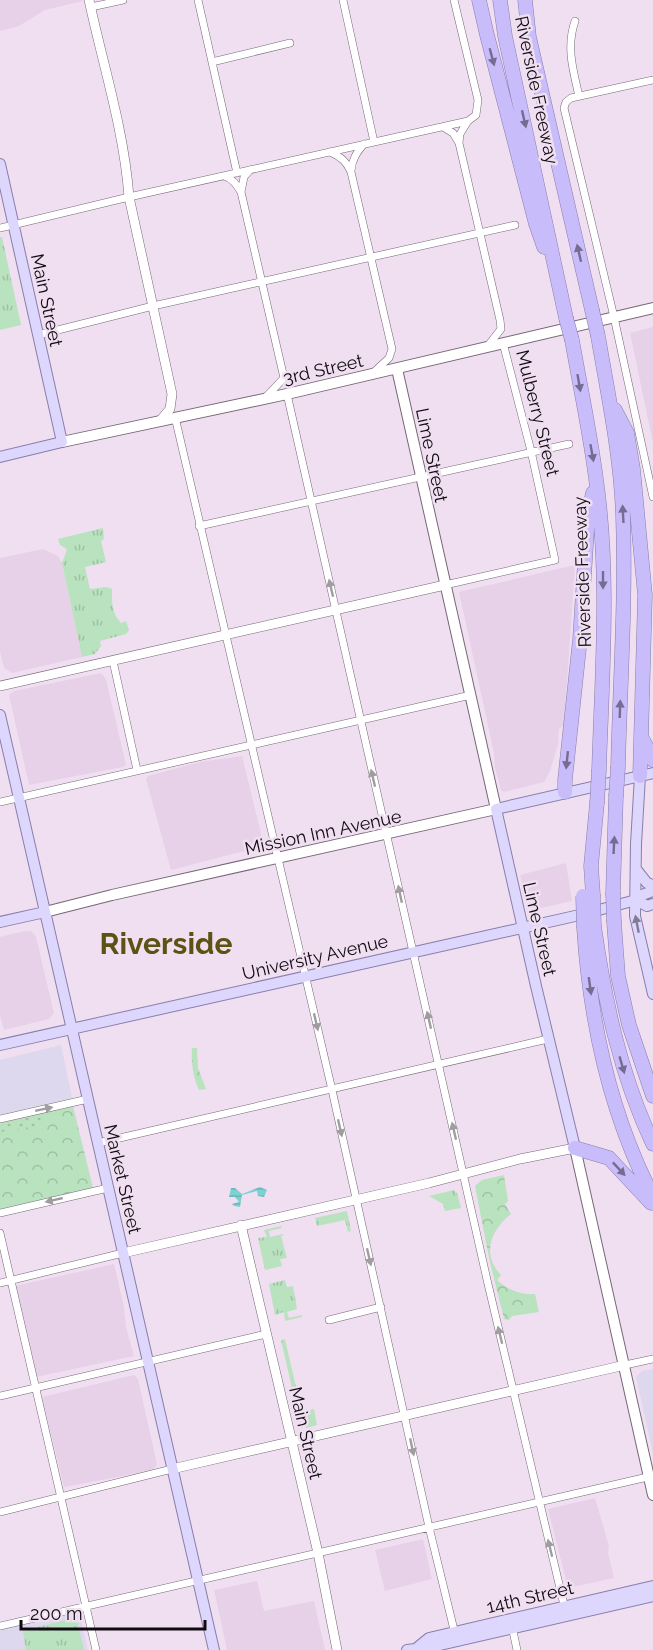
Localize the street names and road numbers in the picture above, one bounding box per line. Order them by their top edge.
street label: Riverside Freeway [511,14,563,166]
street label: Main Street [27,252,67,348]
street label: Mulberry Street [512,348,564,478]
street label: 3rd Street [281,350,365,388]
street label: Lime Street [412,406,452,504]
street label: Riverside Freeway [569,496,595,648]
street label: Mission Inn Avenue [243,805,404,859]
street label: Lime Street [519,880,561,978]
street label: University Avenue [240,930,390,984]
street label: Market Street [100,1122,146,1236]
street label: Main Street [285,1385,327,1481]
street label: 14th Street [484,1577,576,1617]

